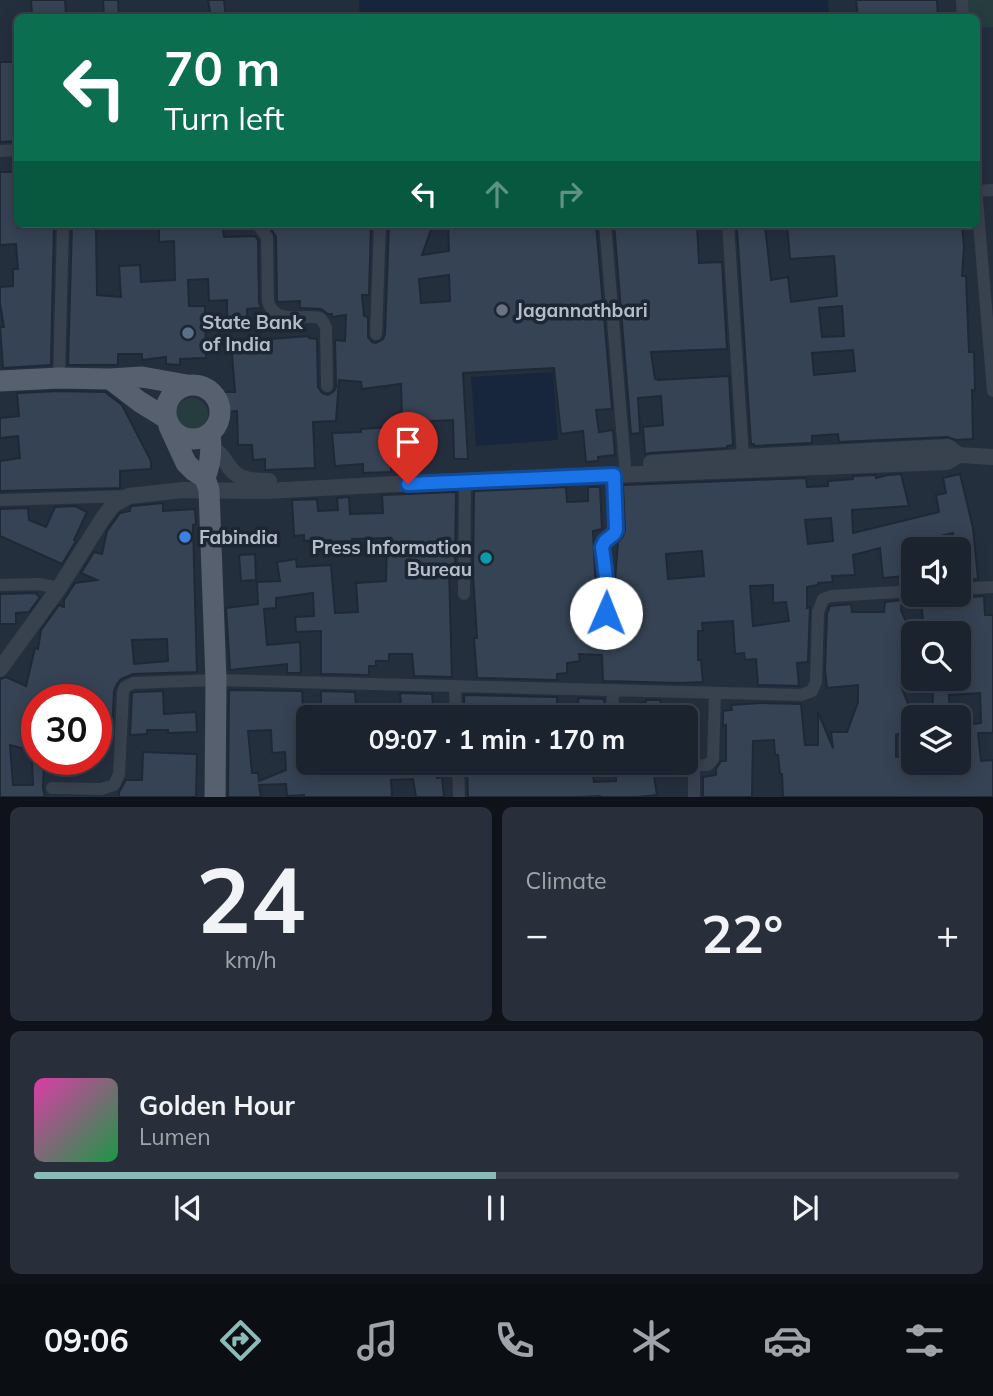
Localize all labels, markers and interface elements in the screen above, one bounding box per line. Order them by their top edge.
text: 70 m [164,37,280,98]
icon: left [49,42,140,133]
text: Turn left [164,98,284,138]
icon: left [405,175,443,213]
icon: ahead [478,175,516,213]
icon: right [551,175,589,213]
place label: Jagannathbari [516,298,648,322]
marker: Jagannathbari [494,302,510,318]
place label: State Bank of India [202,310,303,356]
marker: State Bank of India [180,325,196,341]
pin [378,412,438,484]
icon: arrive [389,423,427,461]
place label: Fabindia [199,525,278,549]
marker: Fabindia [177,529,193,545]
place label: Press Information Bureau [312,535,472,581]
map controls [901,537,971,775]
button: sound [901,537,971,607]
marker: Press Information Bureau [478,550,494,566]
position arrow [569,576,643,650]
button: search [901,621,971,691]
speed limit sign: 30 [21,684,112,775]
button: layers [901,705,971,775]
text: 09:07 · 1 min · 170 m [369,723,625,756]
text: 24 [196,842,305,956]
text: Climate [526,866,607,895]
text: 22° [701,901,783,966]
text: − [526,910,548,958]
text: + [936,910,959,958]
text: km/h [225,945,277,974]
text: Golden Hour [139,1089,295,1122]
text: Lumen [139,1122,211,1151]
icon: previous [169,1189,207,1227]
icon: pause [477,1189,515,1227]
icon: next [786,1189,824,1227]
icon: directions [216,1316,265,1365]
icon: music [353,1316,402,1365]
icon: phone [490,1316,539,1365]
icon: climate [627,1316,676,1365]
icon: car [763,1316,812,1365]
icon: filters [900,1316,949,1365]
text: 09:06 [44,1320,129,1360]

